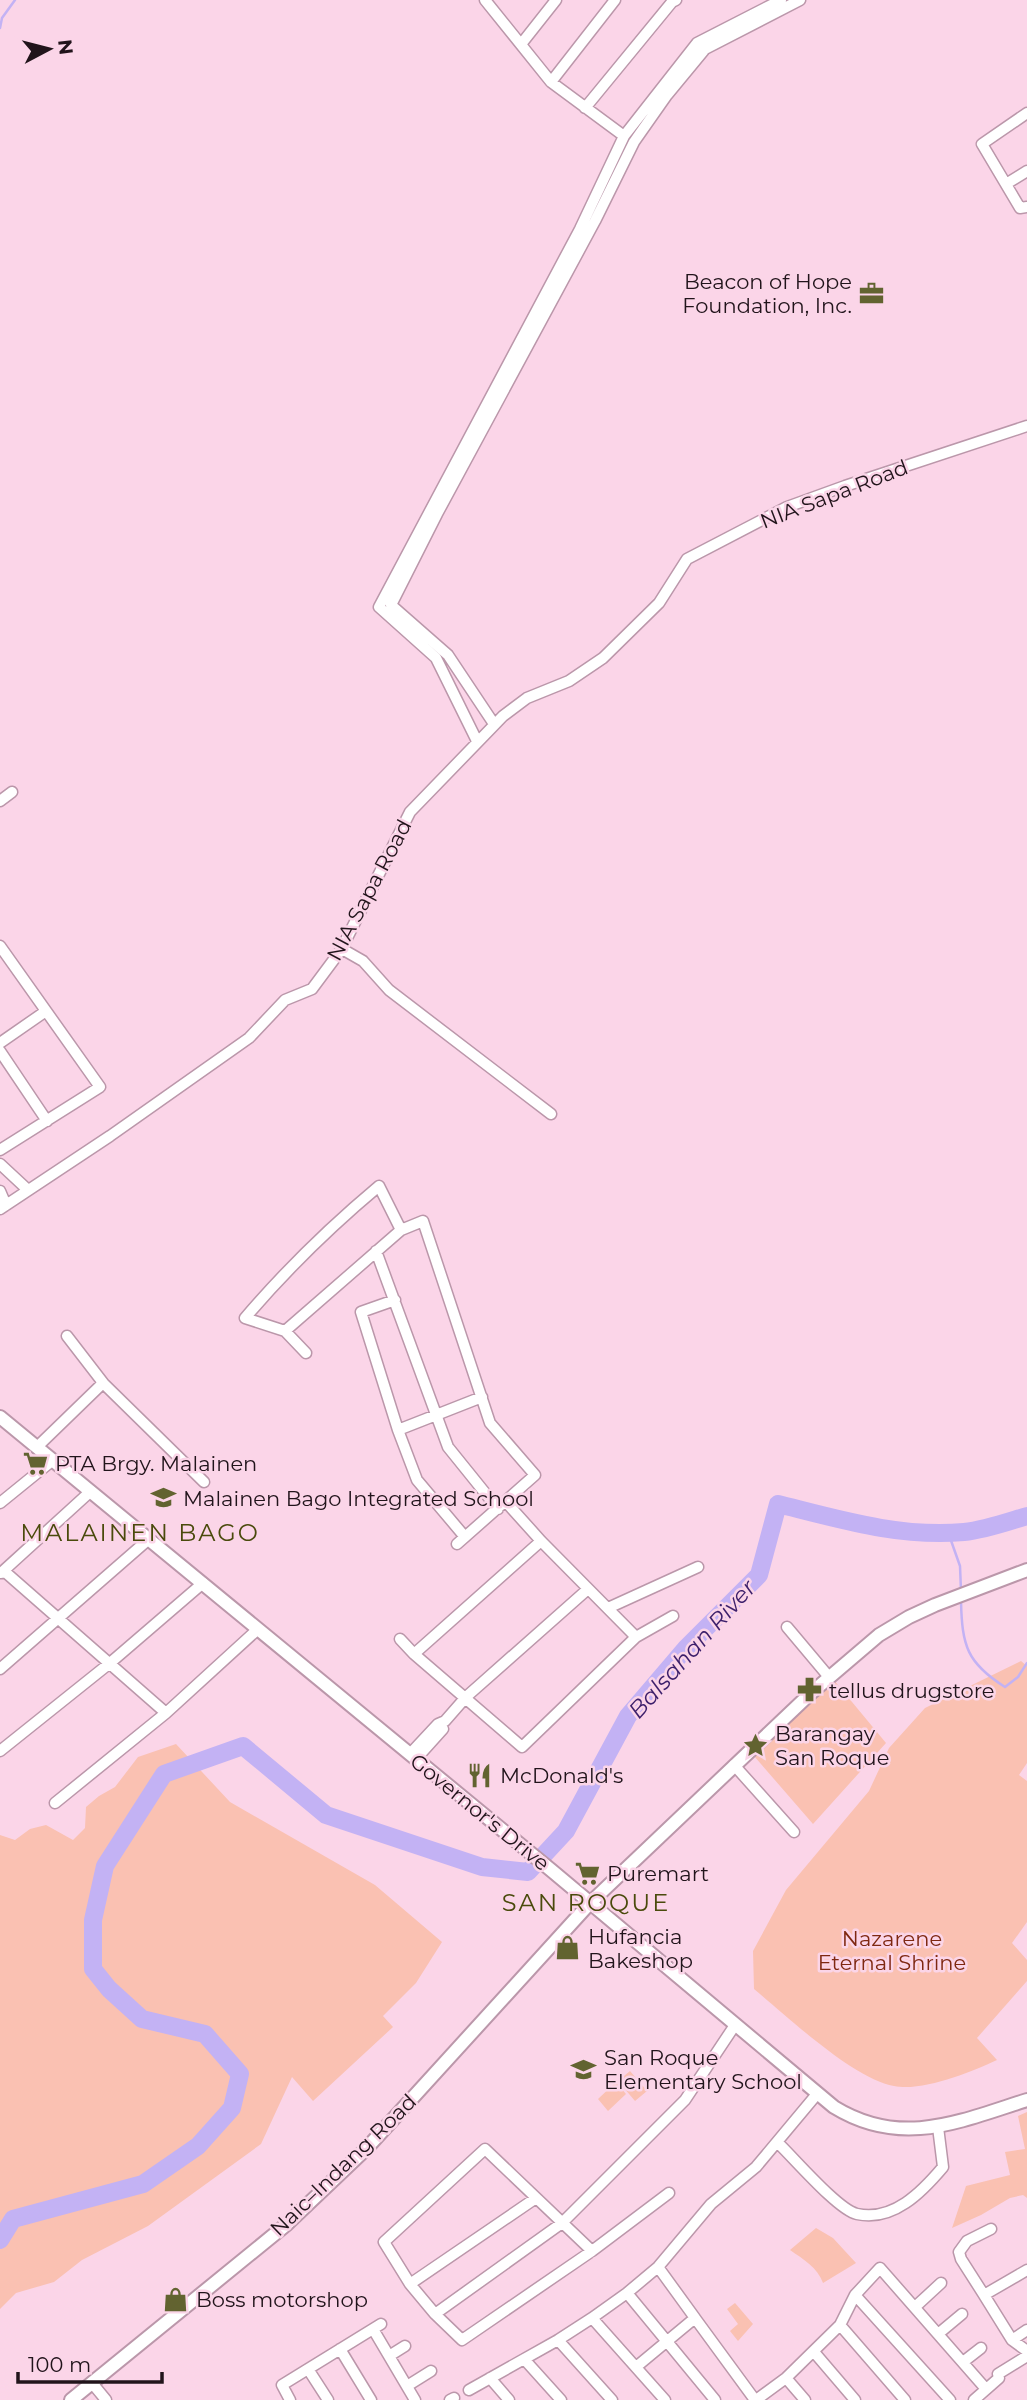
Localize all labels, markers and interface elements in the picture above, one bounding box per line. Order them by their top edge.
north arrow [14,14,84,84]
text: N [53,38,78,56]
place label: Beacon of Hope Foundation, Inc. [682,269,852,318]
office icon: Beacon of Hope Foundation, Inc. [858,279,886,307]
street label: NIA Sapa Road [757,454,911,534]
street label: NIA Sapa Road [321,815,417,965]
supermarket icon: PTA Brgy. Malainen [21,1449,49,1477]
place label: PTA Brgy. Malainen [55,1451,257,1476]
school or university icon: Malainen Bago Integrated School [149,1484,177,1512]
place label: Malainen Bago Integrated School [183,1486,534,1511]
district label: MALAINEN BAGO [20,1518,260,1547]
water label: Balsahan River [622,1573,762,1724]
pharmacy icon: tellus drugstore [795,1676,823,1704]
place label: tellus drugstore [829,1678,995,1703]
place label: Barangay San Roque [775,1721,889,1770]
place icon: Barangay San Roque [741,1731,769,1759]
street label: Governor's Drive [405,1748,555,1876]
restaurant icon: McDonald's [466,1761,494,1789]
place label: McDonald's [500,1763,623,1788]
supermarket icon: Puremart [573,1859,601,1887]
place label: Puremart [607,1861,709,1886]
district label: SAN ROQUE [502,1888,670,1917]
place label: Hufancia Bakeshop [588,1924,693,1973]
park label: Nazarene Eternal Shrine [818,1926,966,1975]
shop icon: Hufancia Bakeshop [554,1934,582,1962]
place label: San Roque Elementary School [604,2045,802,2094]
school or university icon: San Roque Elementary School [570,2055,598,2083]
street label: Naic–Indang Road [265,2089,421,2241]
shop icon: Boss motorshop [162,2285,190,2313]
place label: Boss motorshop [196,2287,368,2312]
scale bar [18,2340,161,2384]
text: 100 m [28,2352,91,2377]

